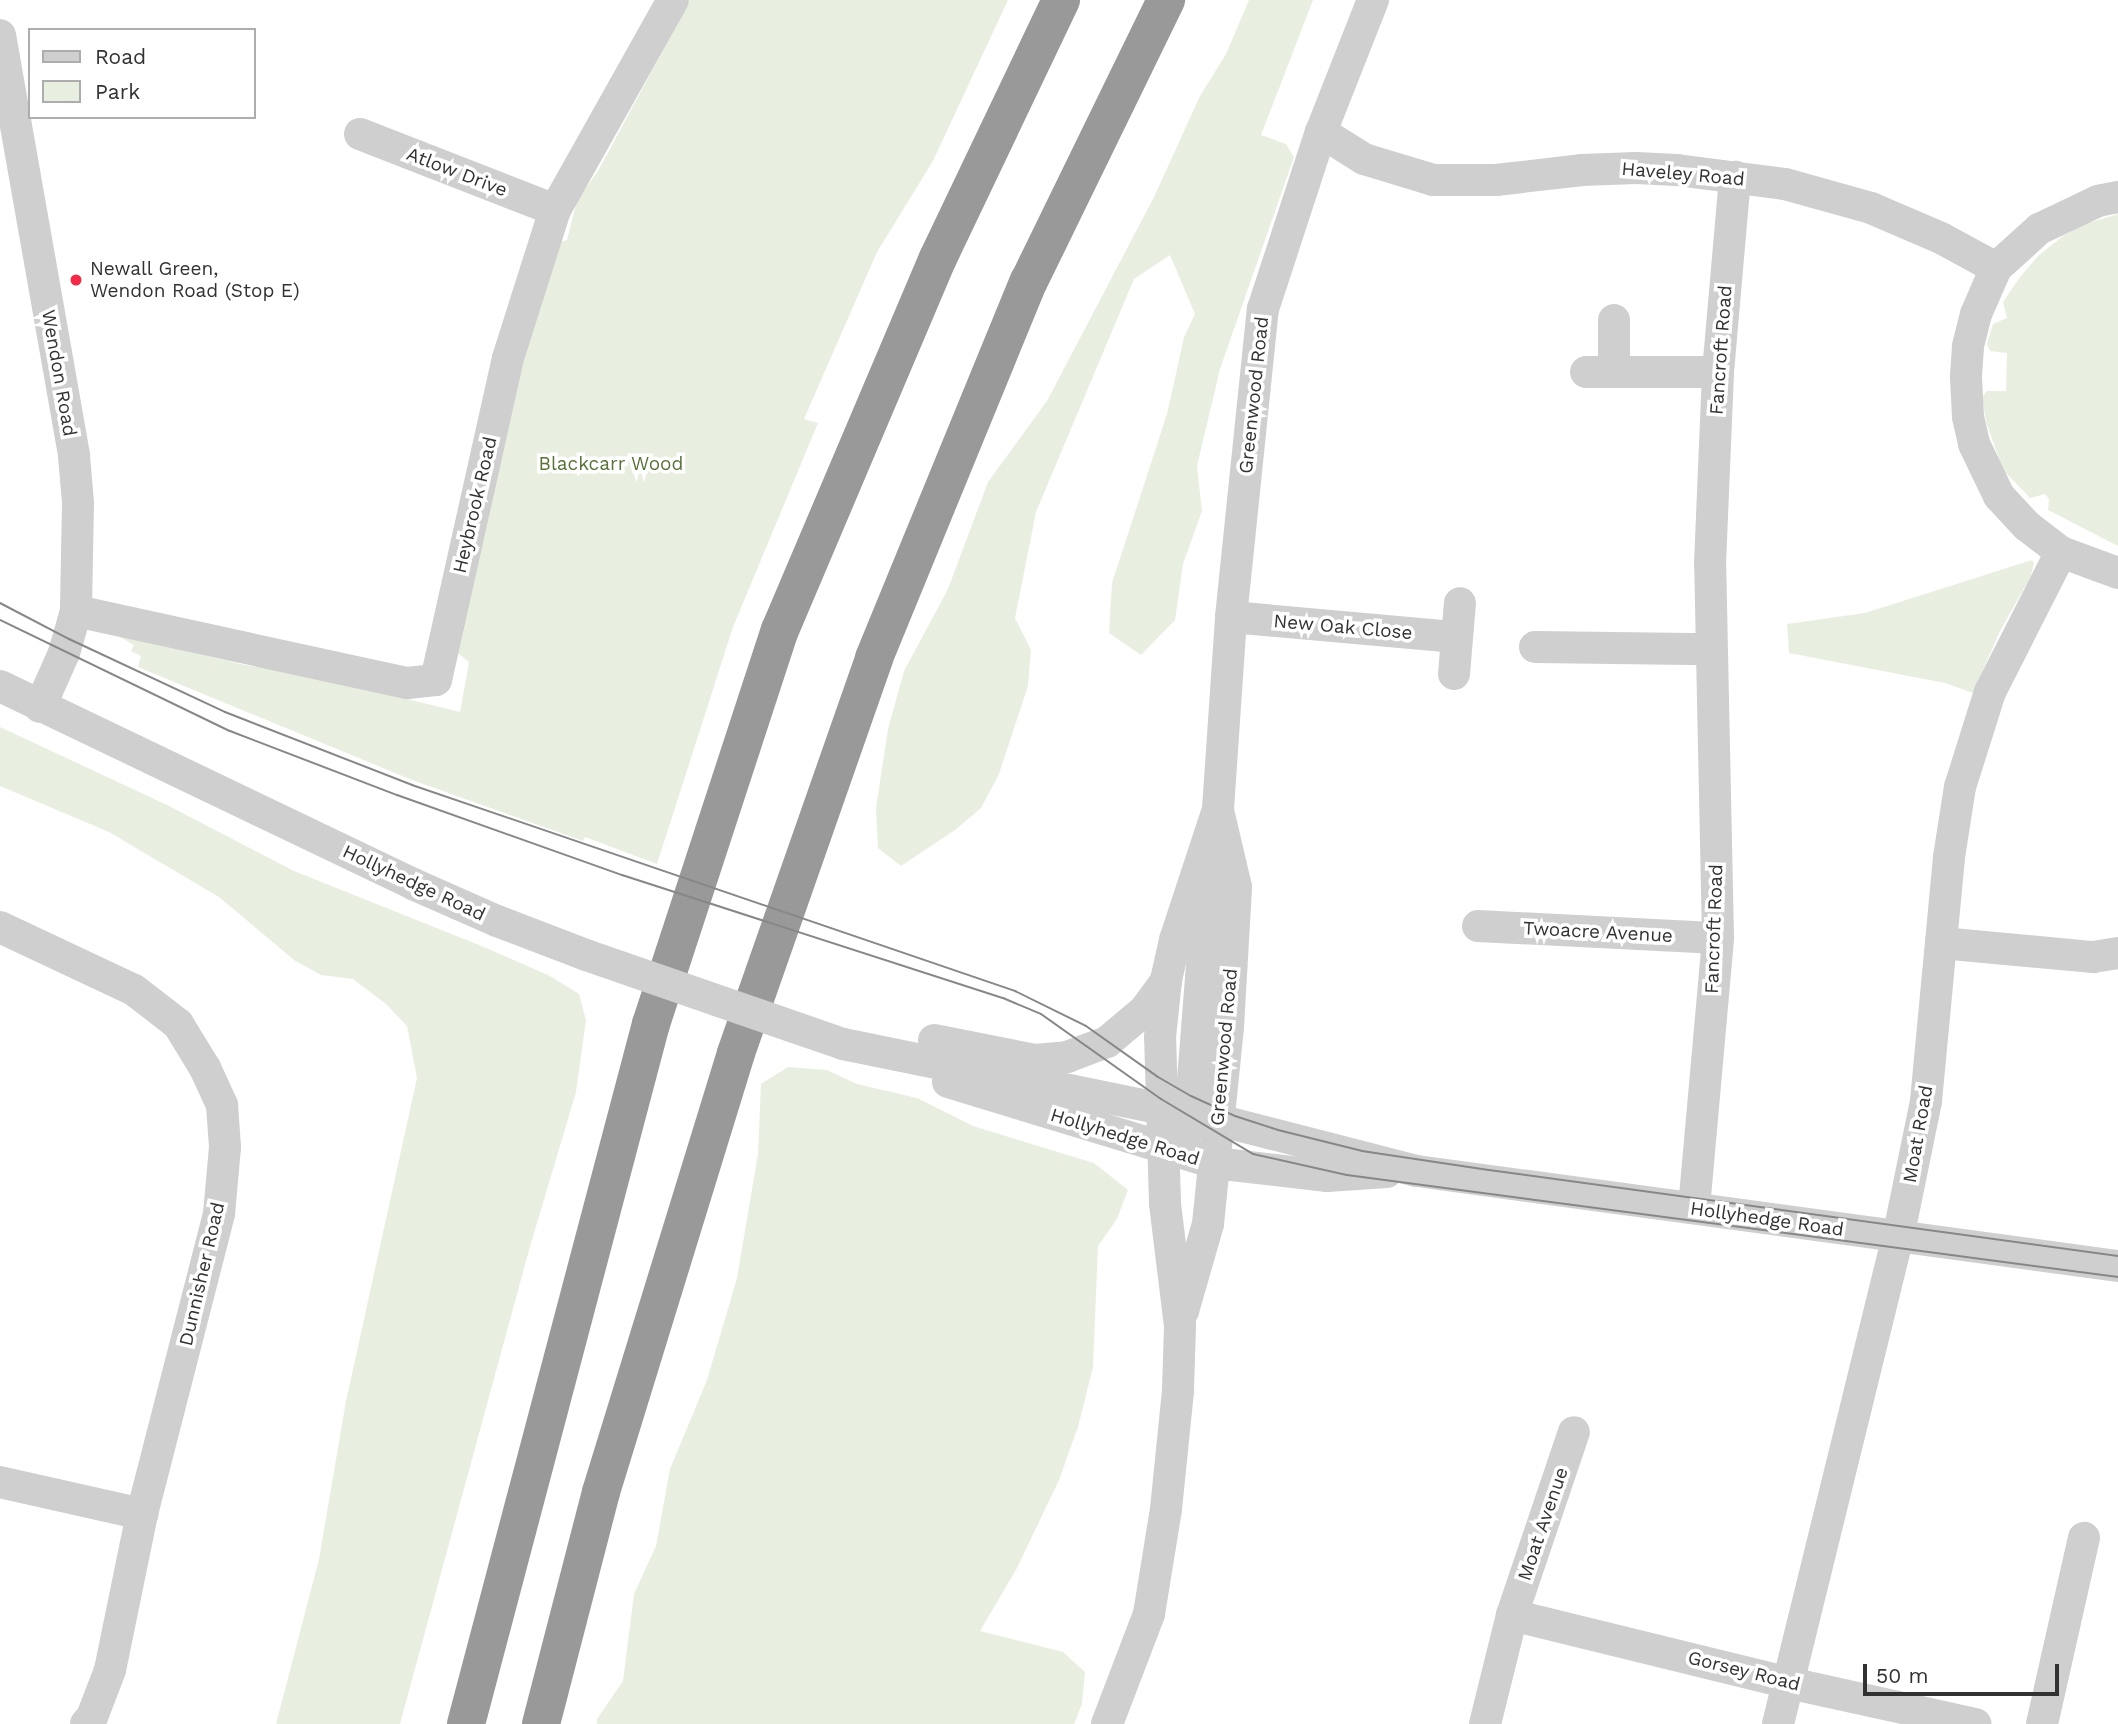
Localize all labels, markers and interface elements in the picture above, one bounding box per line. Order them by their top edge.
legend [28,28,256,119]
text: Road [95,44,146,69]
text: Park [95,79,140,104]
street label: Atlow Drive [403,142,511,202]
street label: Haveley Road [1620,157,1746,191]
place label: Newall Green, Wendon Road (Stop E) [90,258,300,302]
marker: Newall Green, Wendon Road (Stop E) [68,272,84,288]
street label: Fancroft Road [1705,284,1737,416]
street label: Wendon Road [37,308,81,438]
street label: Greenwood Road [1234,315,1274,475]
street label: Heybrook Road [448,434,502,576]
park label: Blackcarr Wood [538,453,684,475]
street label: New Oak Close [1272,610,1414,644]
street label: Hollyhedge Road [339,840,489,926]
street label: Fancroft Road [1700,864,1728,994]
street label: Twoacre Avenue [1522,917,1674,947]
street label: Greenwood Road [1206,967,1242,1127]
street label: Moat Road [1898,1083,1938,1185]
street label: Hollyhedge Road [1048,1103,1202,1171]
street label: Hollyhedge Road [1689,1197,1845,1241]
street label: Dunnisher Road [174,1200,230,1348]
street label: Moat Avenue [1513,1464,1573,1584]
street label: Gorsey Road [1685,1646,1803,1696]
scale bar [1866,1650,2062,1694]
text: 50 m [1876,1663,1928,1688]

